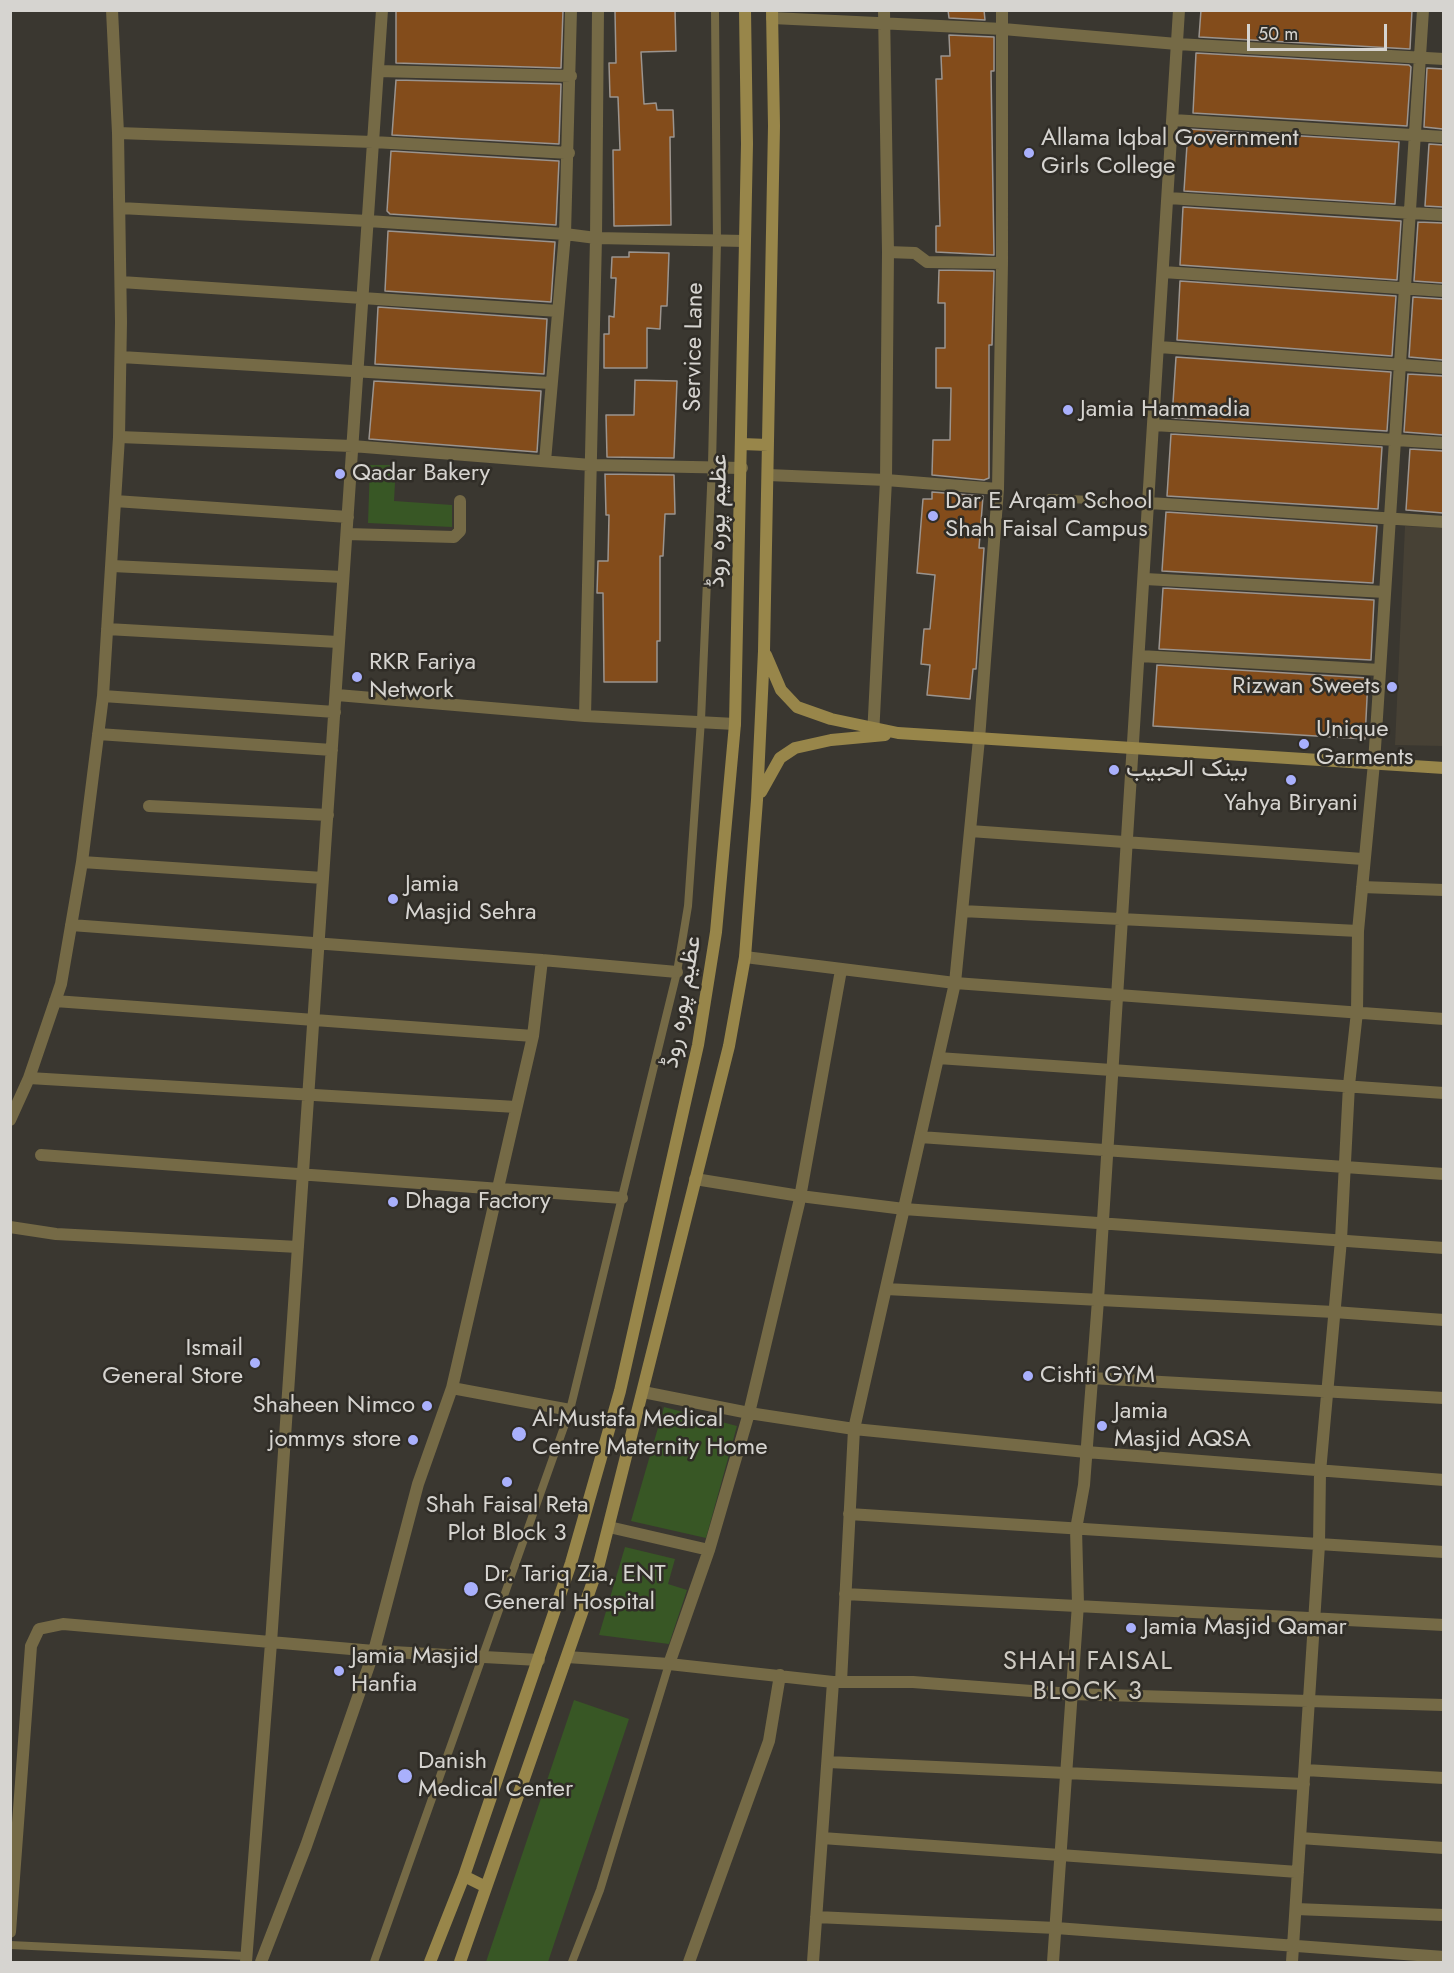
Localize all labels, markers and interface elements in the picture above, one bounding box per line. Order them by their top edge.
scale bar [1250,12,1390,50]
text: 50 m [1258,21,1298,47]
place label: Allama Iqbal Government Girls College [1041,125,1299,181]
marker: Allama Iqbal Government Girls College [1022,146,1036,160]
street label: Service Lane [679,282,711,412]
place label: Jamia Hammadia [1080,396,1250,424]
marker: Jamia Hammadia [1061,403,1075,417]
street label: عظیم پورہ روڈ [703,454,735,588]
place label: Qadar Bakery [352,460,490,488]
marker: Qadar Bakery [333,467,347,481]
place label: Dar E Arqam School Shah Faisal Campus [945,488,1153,544]
marker: Dar E Arqam School Shah Faisal Campus [926,509,940,523]
place label: RKR Fariya Network [369,649,476,705]
marker: RKR Fariya Network [350,670,364,684]
place label: Rizwan Sweets [1232,673,1380,701]
marker: Rizwan Sweets [1385,680,1399,694]
place label: Unique Garments [1316,716,1413,772]
marker: Unique Garments [1297,737,1311,751]
place label: بينک الحبيب [1126,756,1248,784]
marker: بينک الحبيب [1107,763,1121,777]
marker: Yahya Biryani [1284,773,1298,787]
place label: Yahya Biryani [1224,790,1358,818]
place label: Jamia Masjid Sehra [405,871,537,927]
marker: Jamia Masjid Sehra [386,892,400,906]
street label: عظیم پورہ روڈ [657,934,709,1070]
place label: Dhaga Factory [405,1188,551,1216]
marker: Dhaga Factory [386,1195,400,1209]
place label: Ismail General Store [102,1335,243,1391]
marker: Ismail General Store [248,1356,262,1370]
place label: Cishti GYM [1040,1362,1155,1390]
marker: Cishti GYM [1021,1369,1035,1383]
place label: Shaheen Nimco [252,1392,415,1420]
place label: Jamia Masjid AQSA [1114,1398,1251,1454]
marker: Shaheen Nimco [420,1399,434,1413]
place label: Al-Mustafa Medical Centre Maternity Home [532,1406,768,1462]
marker: Jamia Masjid AQSA [1095,1419,1109,1433]
marker: Al-Mustafa Medical Centre Maternity Home [510,1425,528,1443]
place label: jommys store [268,1426,401,1454]
marker: jommys store [406,1433,420,1447]
marker: Shah Faisal Reta Plot Block 3 [500,1475,514,1489]
place label: Shah Faisal Reta Plot Block 3 [425,1492,589,1548]
place label: Dr. Tariq Zia, ENT General Hospital [484,1561,666,1617]
marker: Dr. Tariq Zia, ENT General Hospital [462,1580,480,1598]
place label: Jamia Masjid Qamar [1143,1614,1347,1642]
marker: Jamia Masjid Qamar [1124,1621,1138,1635]
place label: Jamia Masjid Hanfia [351,1643,479,1699]
district label: SHAH FAISAL BLOCK 3 [1003,1647,1173,1708]
marker: Jamia Masjid Hanfia [332,1664,346,1678]
place label: Danish Medical Center [418,1748,573,1804]
marker: Danish Medical Center [396,1767,414,1785]

